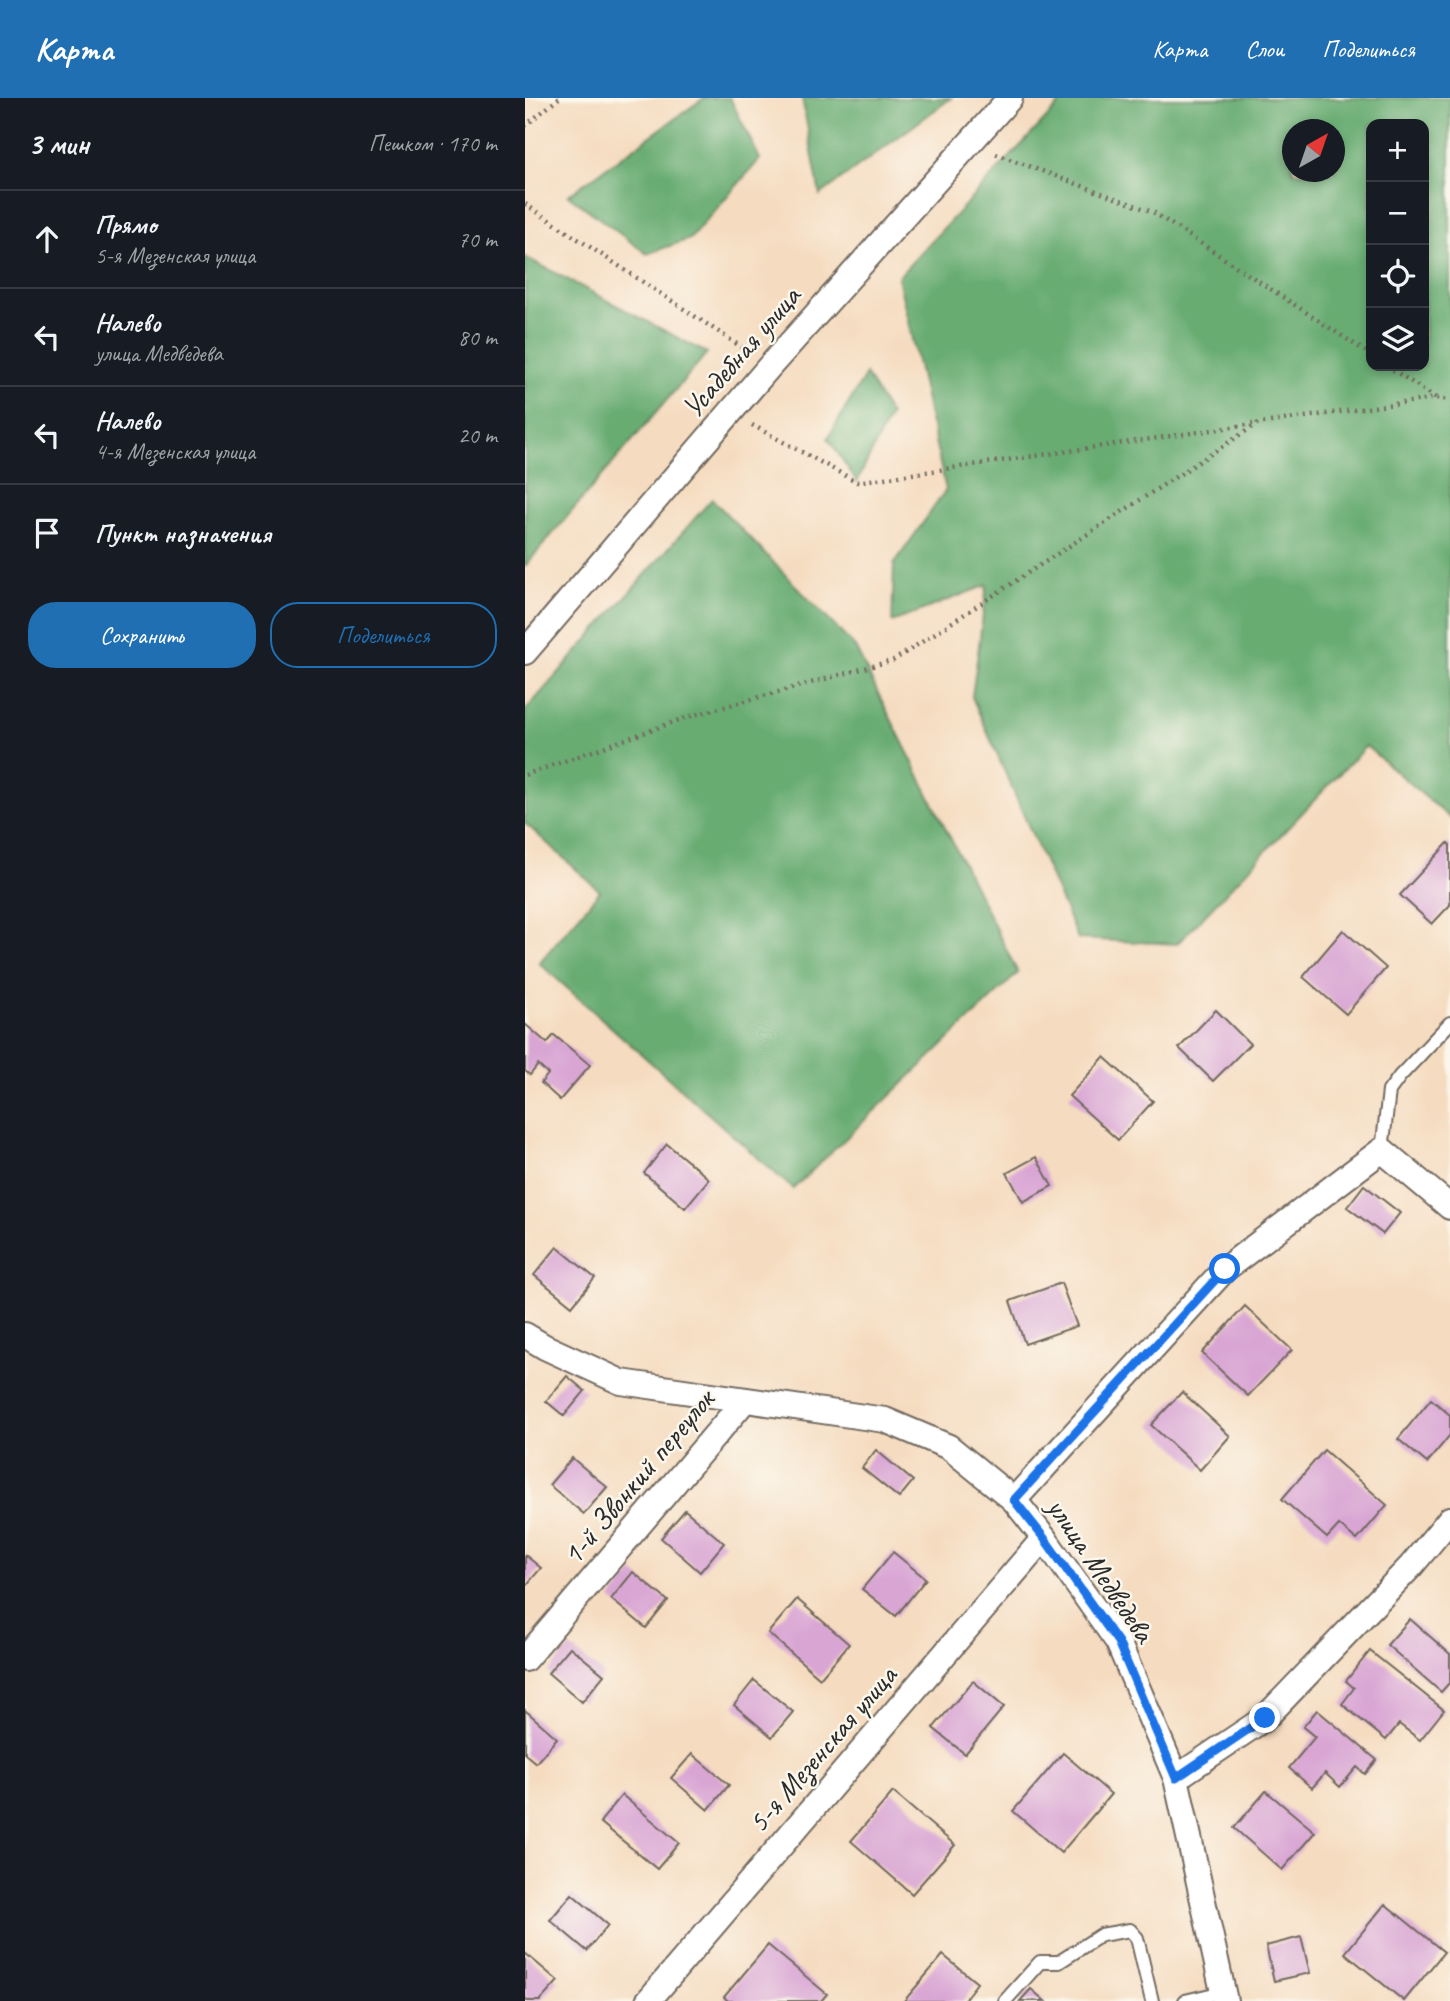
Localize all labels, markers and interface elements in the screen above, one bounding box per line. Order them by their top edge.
text: Карта [35,28,114,70]
text: Карта [1153,34,1207,64]
text: Слои [1245,34,1284,64]
text: Поделиться [1322,34,1415,64]
north arrow [1282,119,1345,182]
map controls [1366,119,1429,371]
button: + [1366,119,1429,182]
text: 3 мин [28,125,89,163]
text: Пешком · 170 m [369,129,497,158]
button: − [1366,182,1429,245]
text: Прямо [95,208,157,241]
icon: ahead [28,220,66,258]
text: 70 m [458,225,497,254]
text: 5-я Мезенская улица [95,241,255,270]
button: locate [1366,245,1429,308]
street label: Усадебная улица [673,277,810,426]
text: Налево [95,306,161,339]
button: layers [1366,308,1429,371]
icon: left [28,318,66,356]
text: 80 m [458,323,497,352]
text: улица Медведева [95,339,223,368]
text: Налево [95,404,161,437]
icon: left [28,416,66,454]
text: 20 m [458,421,497,450]
text: 4-я Мезенская улица [95,437,255,466]
icon: arrive [28,514,66,552]
text: Пункт назначения [95,517,271,550]
button: Сохранить [28,602,256,668]
button: Поделиться [270,602,497,668]
route start [1209,1253,1240,1284]
street label: 1-й Звонкий переулок [554,1379,724,1572]
street label: улица Медведева [1038,1489,1164,1651]
street label: 5-я Мезенская улица [739,1656,906,1840]
route end [1249,1702,1280,1733]

